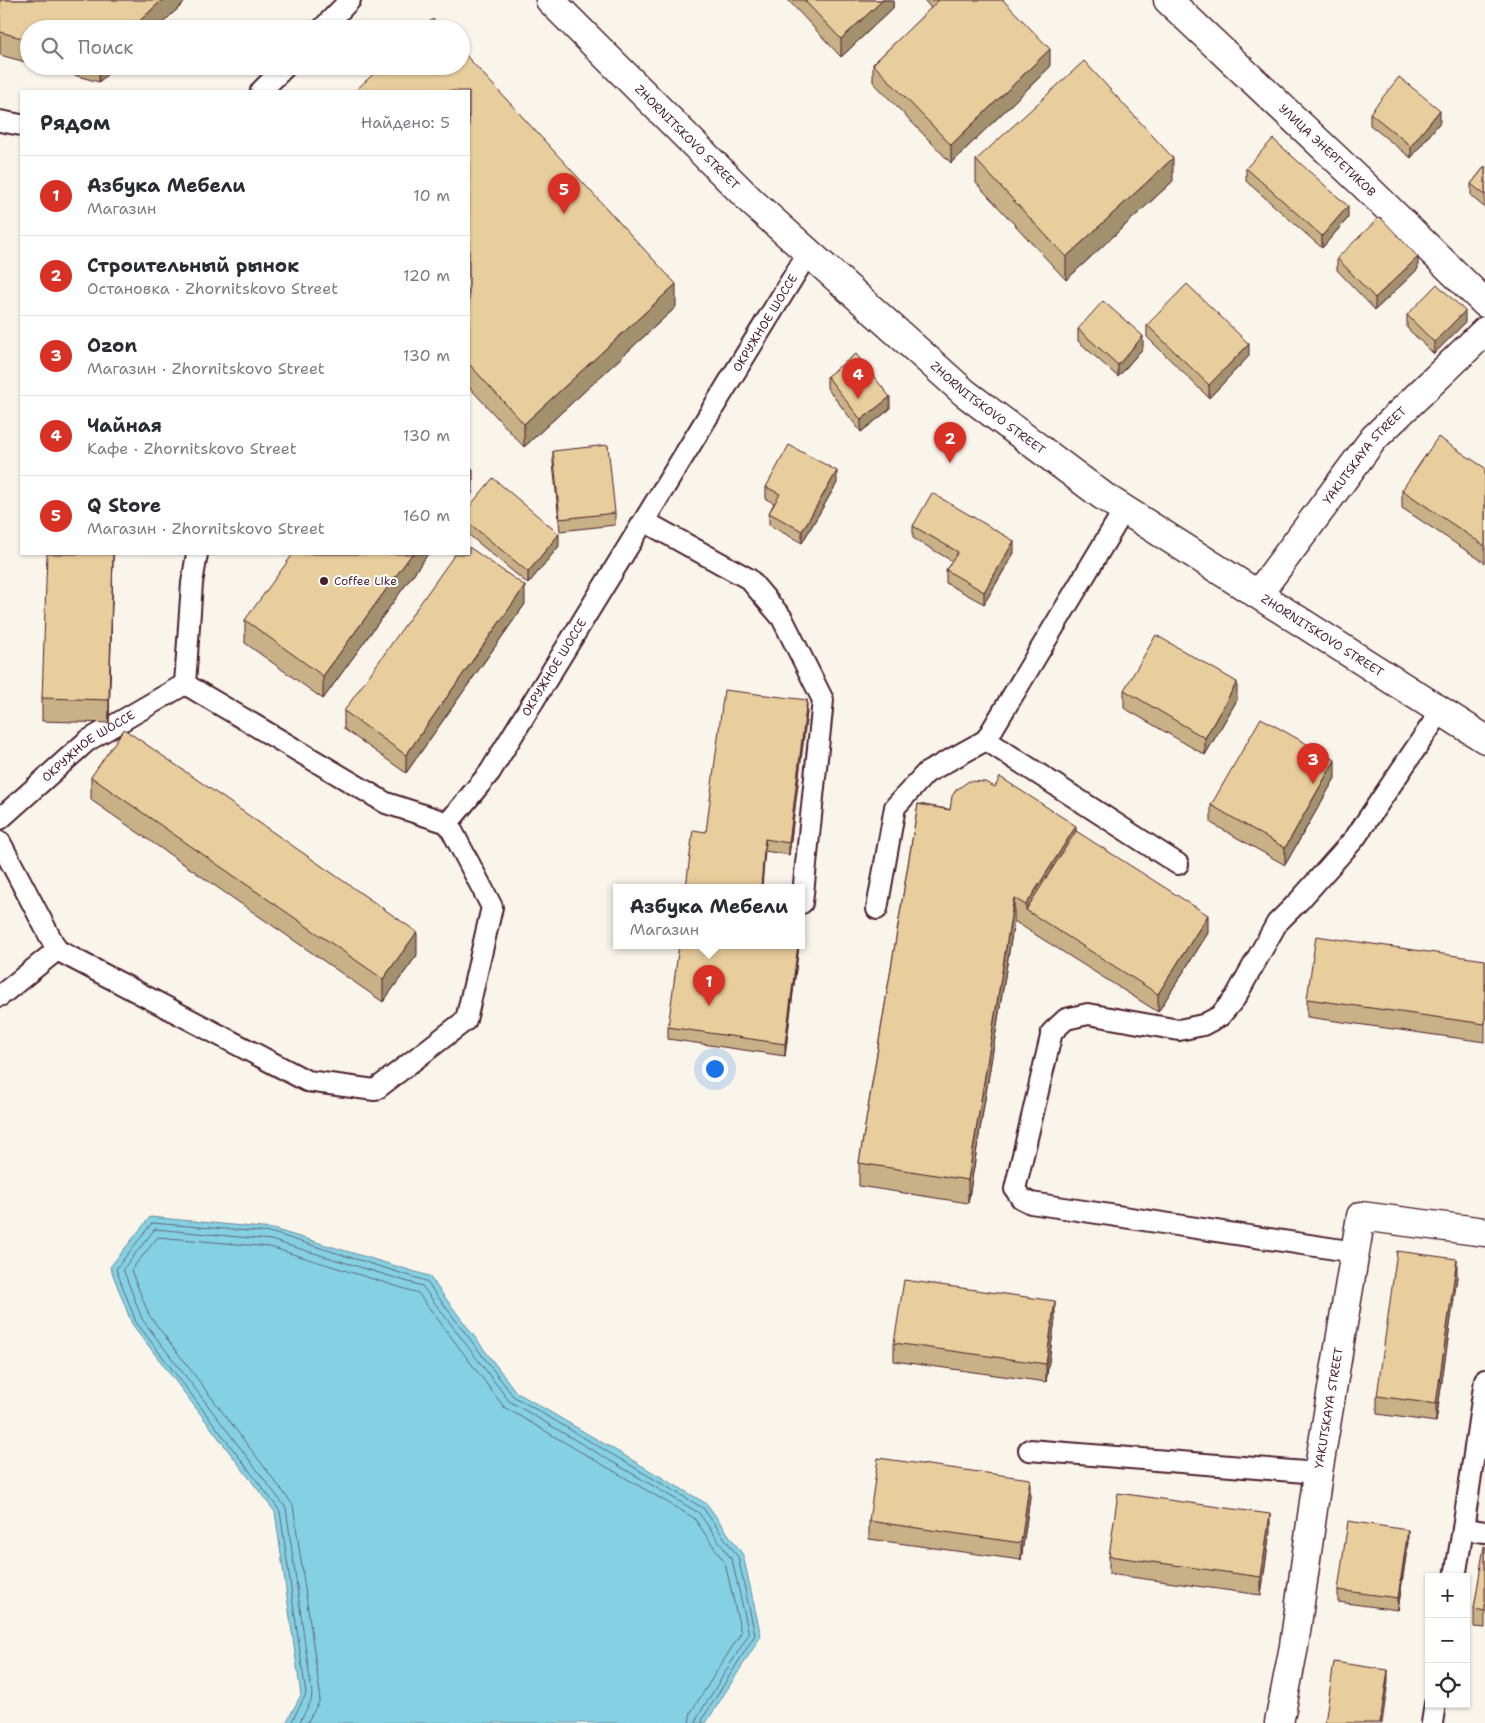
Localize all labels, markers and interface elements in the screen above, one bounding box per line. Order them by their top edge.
search box [20,20,470,75]
icon: search [38,34,66,62]
text: Поиск [78,35,133,60]
street label: ZHORNITSKOVO STREET [631,81,743,193]
street label: УЛИЦА ЭНЕРГЕТИКОВ [1275,101,1379,200]
text: Рядом [40,109,110,137]
text: Найдено: 5 [361,112,450,133]
text: Азбука Мебели [87,173,246,198]
pin: 5 [548,173,580,214]
text: 1 [52,185,60,206]
text: 10 m [413,185,450,206]
text: Магазин [87,198,156,219]
text: Строительный рынок [87,253,299,278]
text: 2 [50,265,62,286]
text: 120 m [403,265,450,286]
street label: ОКРУЖНОЕ ШОССЕ [729,271,801,375]
text: Остановка · Zhornitskovo Street [87,278,338,299]
text: Ozon [87,333,137,358]
text: 3 [50,345,62,366]
text: 130 m [403,345,450,366]
text: Магазин · Zhornitskovo Street [87,358,325,379]
pin: 4 [842,358,874,399]
street label: ZHORNITSKOVO STREET [927,358,1049,459]
street label: YAKUTSKAYA STREET [1319,403,1410,508]
text: Чайная [87,413,162,438]
pin: 2 [934,422,966,463]
text: 4 [50,425,62,446]
text: 130 m [403,425,450,446]
text: Кафе · Zhornitskovo Street [87,438,297,459]
text: Q Store [87,493,161,518]
text: 5 [51,505,61,526]
text: 160 m [403,505,450,526]
text: Магазин · Zhornitskovo Street [87,518,325,539]
place label: Coffee Like [334,573,397,589]
marker: Coffee Like [318,575,330,587]
street label: ZHORNITSKOVO STREET [1258,591,1387,681]
street label: ОКРУЖНОЕ ШОССЕ [518,616,590,719]
street label: ОКРУЖНОЕ ШОССЕ [39,707,138,786]
pin: 3 [1297,743,1329,784]
popup [613,884,805,949]
text: Азбука Мебели [630,894,788,919]
text: Магазин [630,919,699,940]
pin: 1 [693,965,725,1006]
your location [702,1056,728,1082]
street label: YAKUTSKAYA STREET [1311,1346,1347,1470]
map controls [1425,1573,1470,1708]
button: + [1425,1573,1470,1618]
button: − [1425,1618,1470,1663]
button: locate [1425,1663,1470,1708]

